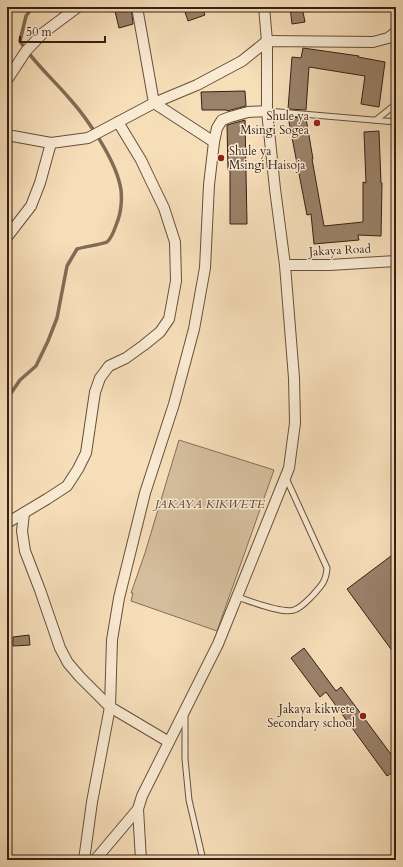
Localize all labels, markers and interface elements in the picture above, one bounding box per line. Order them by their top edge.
scale bar [20,18,105,44]
text: 50 m [26,24,53,40]
place label: Shule ya Msingi Sogea [240,108,310,138]
marker: Shule ya Msingi Sogea [312,118,322,128]
place label: Shule ya Msingi Haisoja [229,143,306,173]
marker: Shule ya Msingi Haisoja [216,153,226,163]
street label: Jakaya Road [307,240,372,260]
park label: JAKAYA KIKWETE [152,496,265,512]
place label: Jakaya kikwete Secondary school [267,701,355,731]
marker: Jakaya kikwete Secondary school [358,711,368,721]

